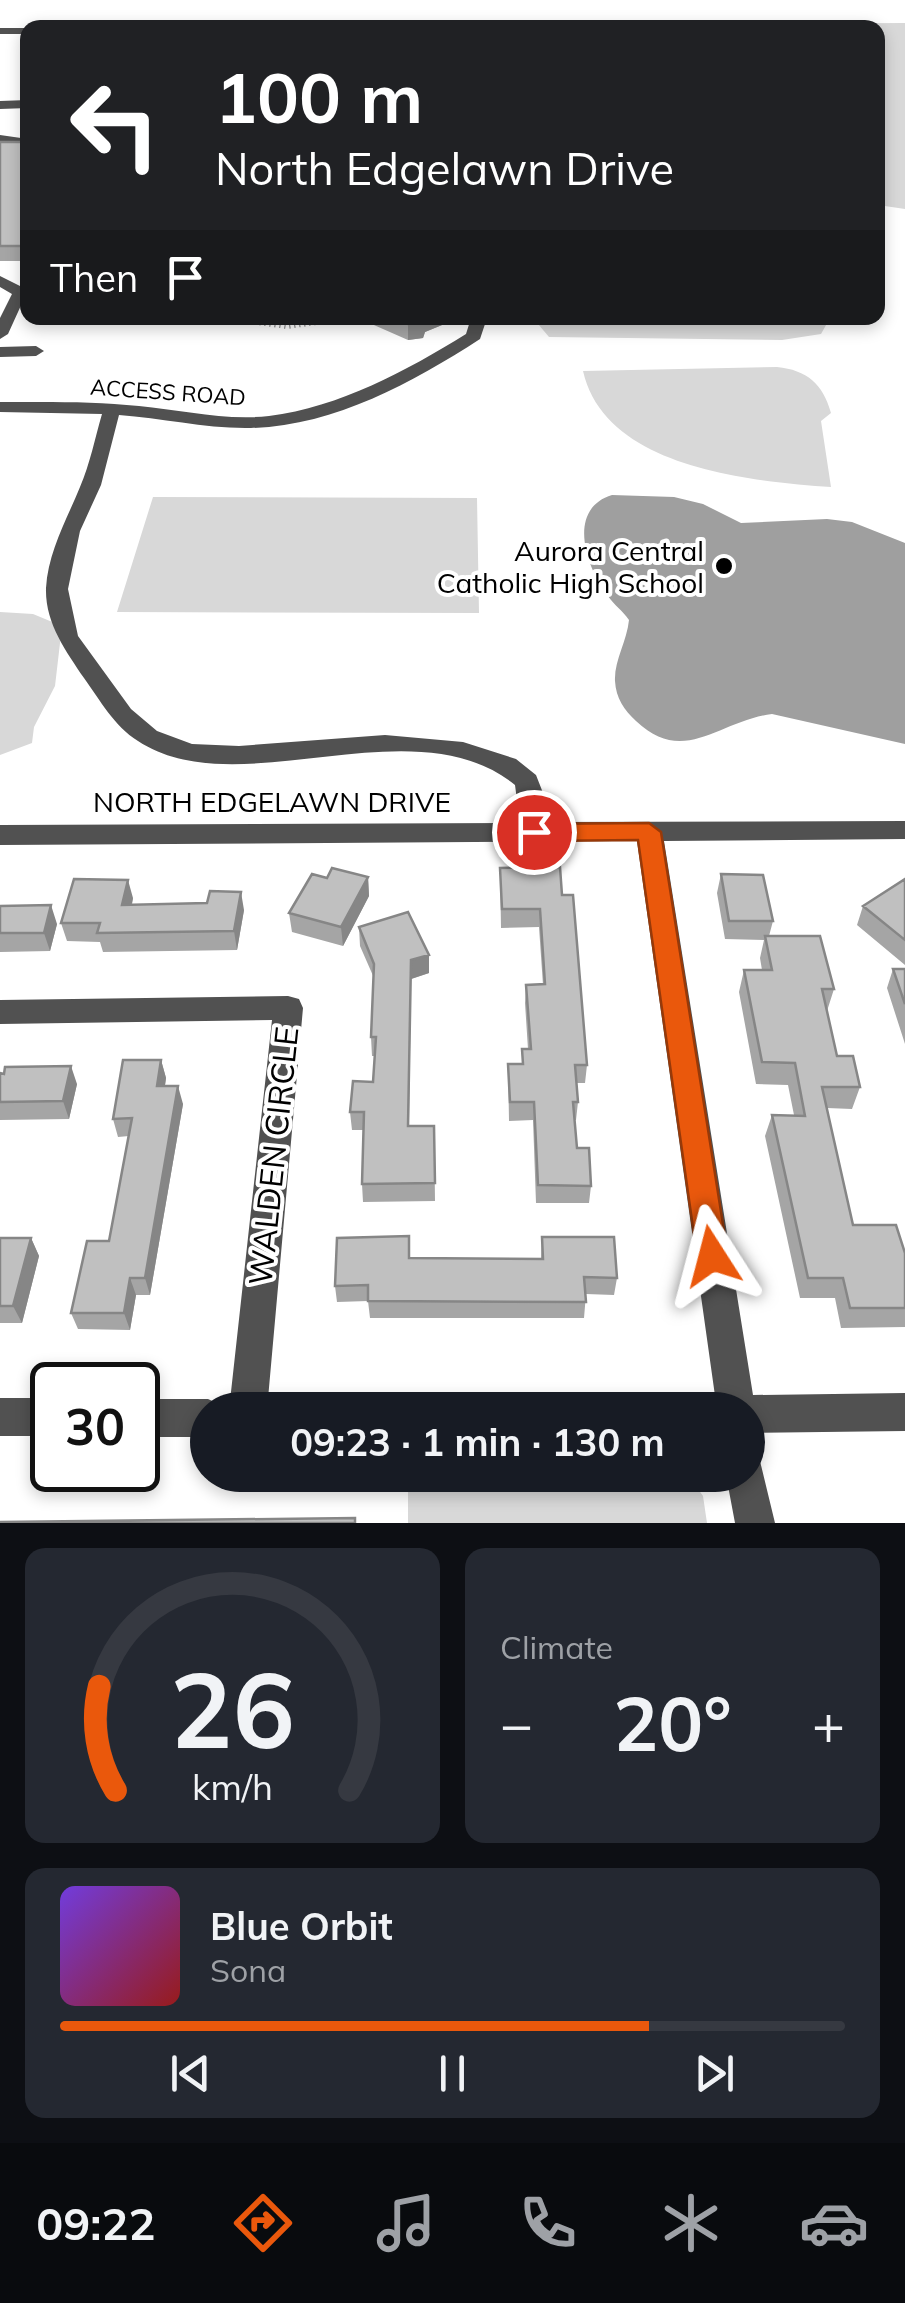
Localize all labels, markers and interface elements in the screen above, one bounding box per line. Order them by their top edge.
text: 100 m [215,53,423,141]
icon: left [50,60,180,190]
text: North Edgelawn Drive [215,140,674,196]
icon: arrive [158,250,213,305]
text: Then [50,254,138,302]
street label: ACCESS ROAD [89,373,247,411]
place label: Aurora Central Catholic High School [437,533,704,600]
marker: Aurora Central Catholic High School [713,555,735,577]
street label: NORTH EDGELAWN DRIVE [93,784,451,819]
pin [492,790,577,875]
icon: arrive [507,805,562,860]
street label: WALDEN CIRCLE [240,1025,306,1287]
position arrow [660,1204,764,1308]
speed limit sign: 30 [30,1362,160,1492]
text: 09:23 · 1 min · 130 m [290,1418,665,1466]
text: Climate [500,1627,613,1667]
text: 26 [170,1643,295,1774]
text: 20° [613,1676,732,1770]
text: − [500,1689,533,1758]
text: + [812,1689,845,1758]
text: km/h [192,1764,273,1809]
text: Blue Orbit [210,1902,393,1950]
text: Sona [210,1950,286,1990]
icon: previous [163,2046,218,2101]
icon: pause [425,2046,480,2101]
icon: next [687,2046,742,2101]
icon: directions [228,2188,298,2258]
icon: music [371,2188,441,2258]
icon: phone [513,2188,583,2258]
icon: climate [656,2188,726,2258]
icon: car [799,2188,869,2258]
text: 09:22 [36,2195,155,2251]

